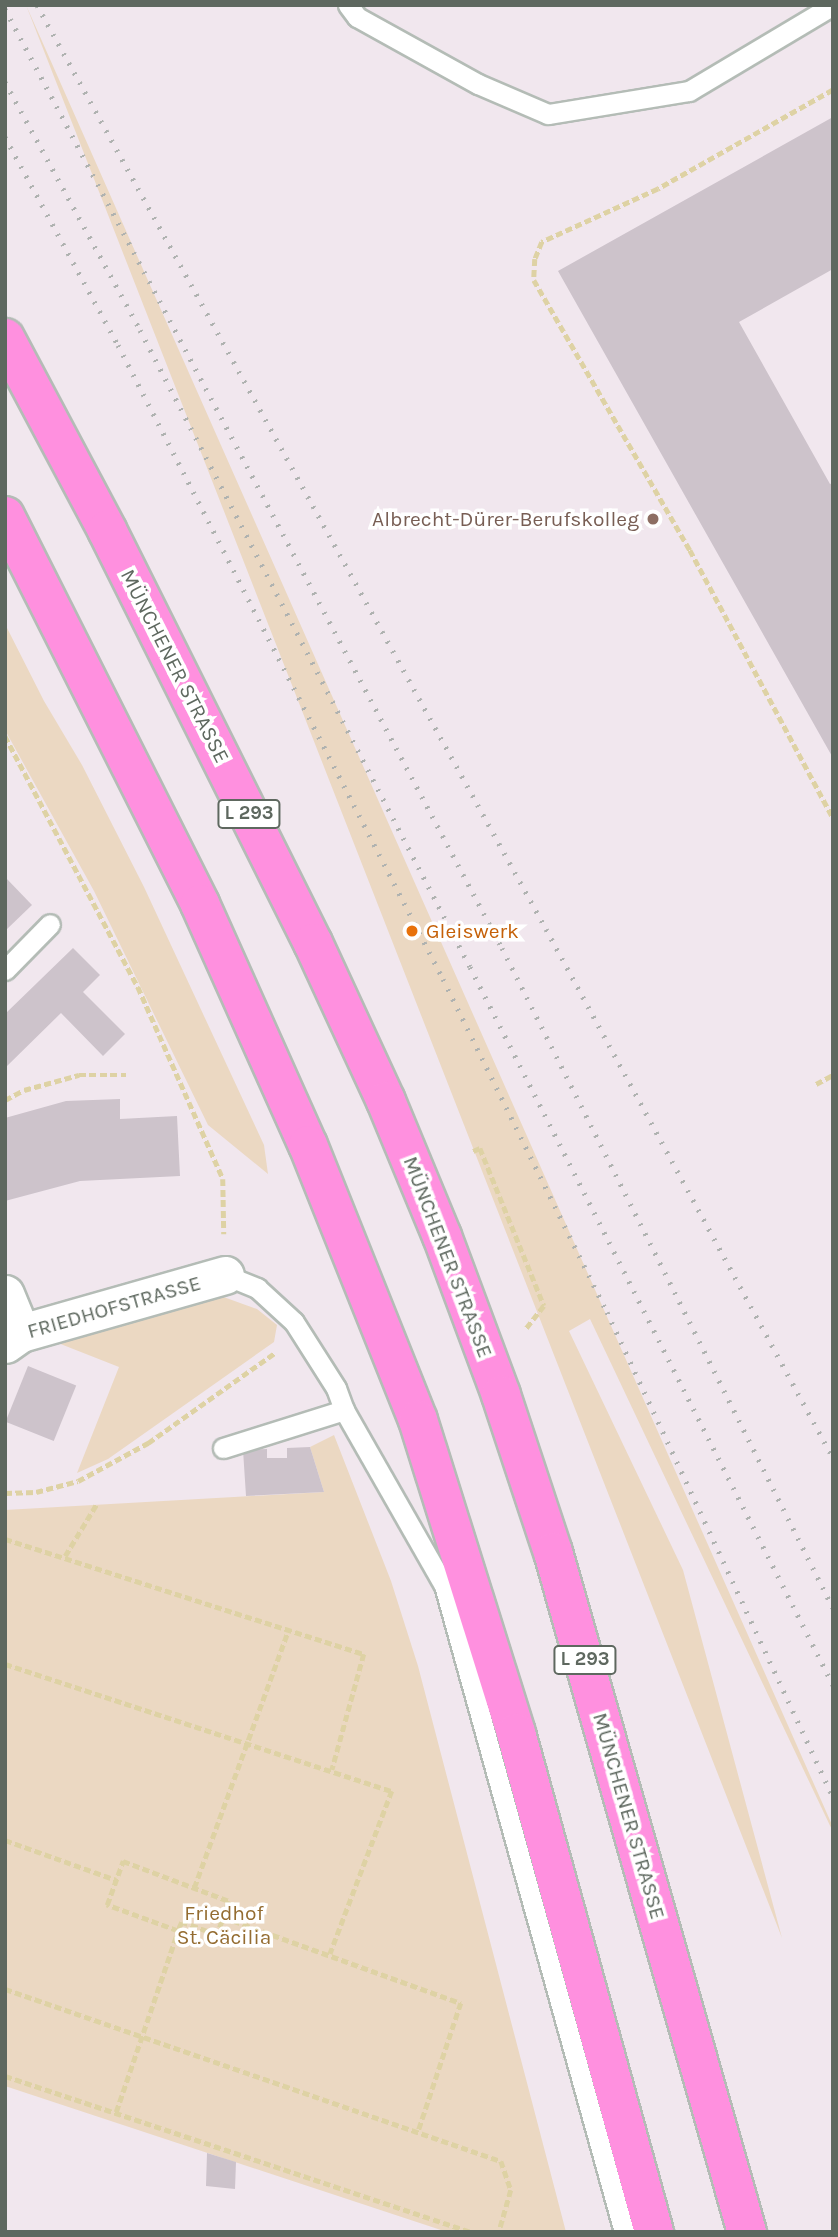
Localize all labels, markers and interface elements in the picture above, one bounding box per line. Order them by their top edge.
place label: Albrecht-Dürer-Berufskolleg [372,506,639,532]
marker: Albrecht-Dürer-Berufskolleg [645,511,661,527]
street label: MÜNCHENER STRASSE [115,565,235,767]
road number: L 293 [216,799,282,830]
place label: Gleiswerk [426,918,519,944]
marker: Gleiswerk [404,923,420,939]
street label: MÜNCHENER STRASSE [398,1153,498,1361]
street label: FRIEDHOFSTRASSE [24,1270,204,1344]
road number: L 293 [552,1644,618,1676]
street label: MÜNCHENER STRASSE [587,1710,671,1922]
park label: Friedhof St. Cäcilia [177,1900,271,1950]

